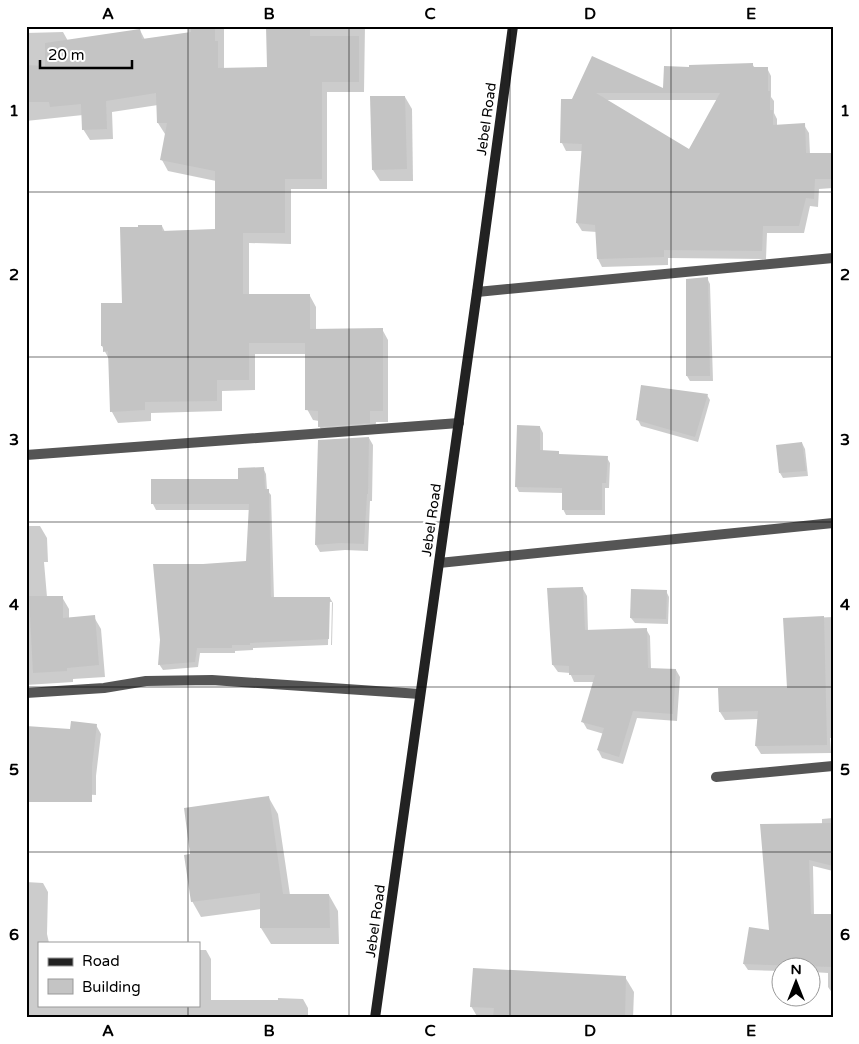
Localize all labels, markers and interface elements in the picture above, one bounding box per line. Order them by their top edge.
text: A [102,4,114,24]
text: B [263,4,275,24]
text: C [424,4,436,24]
text: D [584,4,596,24]
text: E [746,4,756,24]
scale bar [40,38,132,70]
text: 20 m [48,46,85,64]
street label: Jebel Road [473,81,500,157]
text: 1 [9,101,19,121]
text: 1 [840,101,850,121]
text: 2 [9,265,19,285]
text: 2 [840,265,850,285]
text: 3 [9,430,19,450]
text: 3 [840,430,850,450]
street label: Jebel Road [418,482,445,558]
text: 4 [9,595,19,615]
text: 4 [840,595,850,615]
text: 5 [9,760,19,780]
text: 5 [840,760,850,780]
street label: Jebel Road [362,883,389,959]
text: 6 [9,925,19,945]
text: 6 [840,925,850,945]
legend [38,942,200,1006]
text: Road [82,952,120,970]
north arrow [772,956,822,1006]
text: N [790,961,802,978]
text: Building [82,978,141,996]
text: A [102,1021,114,1041]
text: B [263,1021,275,1041]
text: C [424,1021,436,1041]
text: D [584,1021,596,1041]
text: E [746,1021,756,1041]

